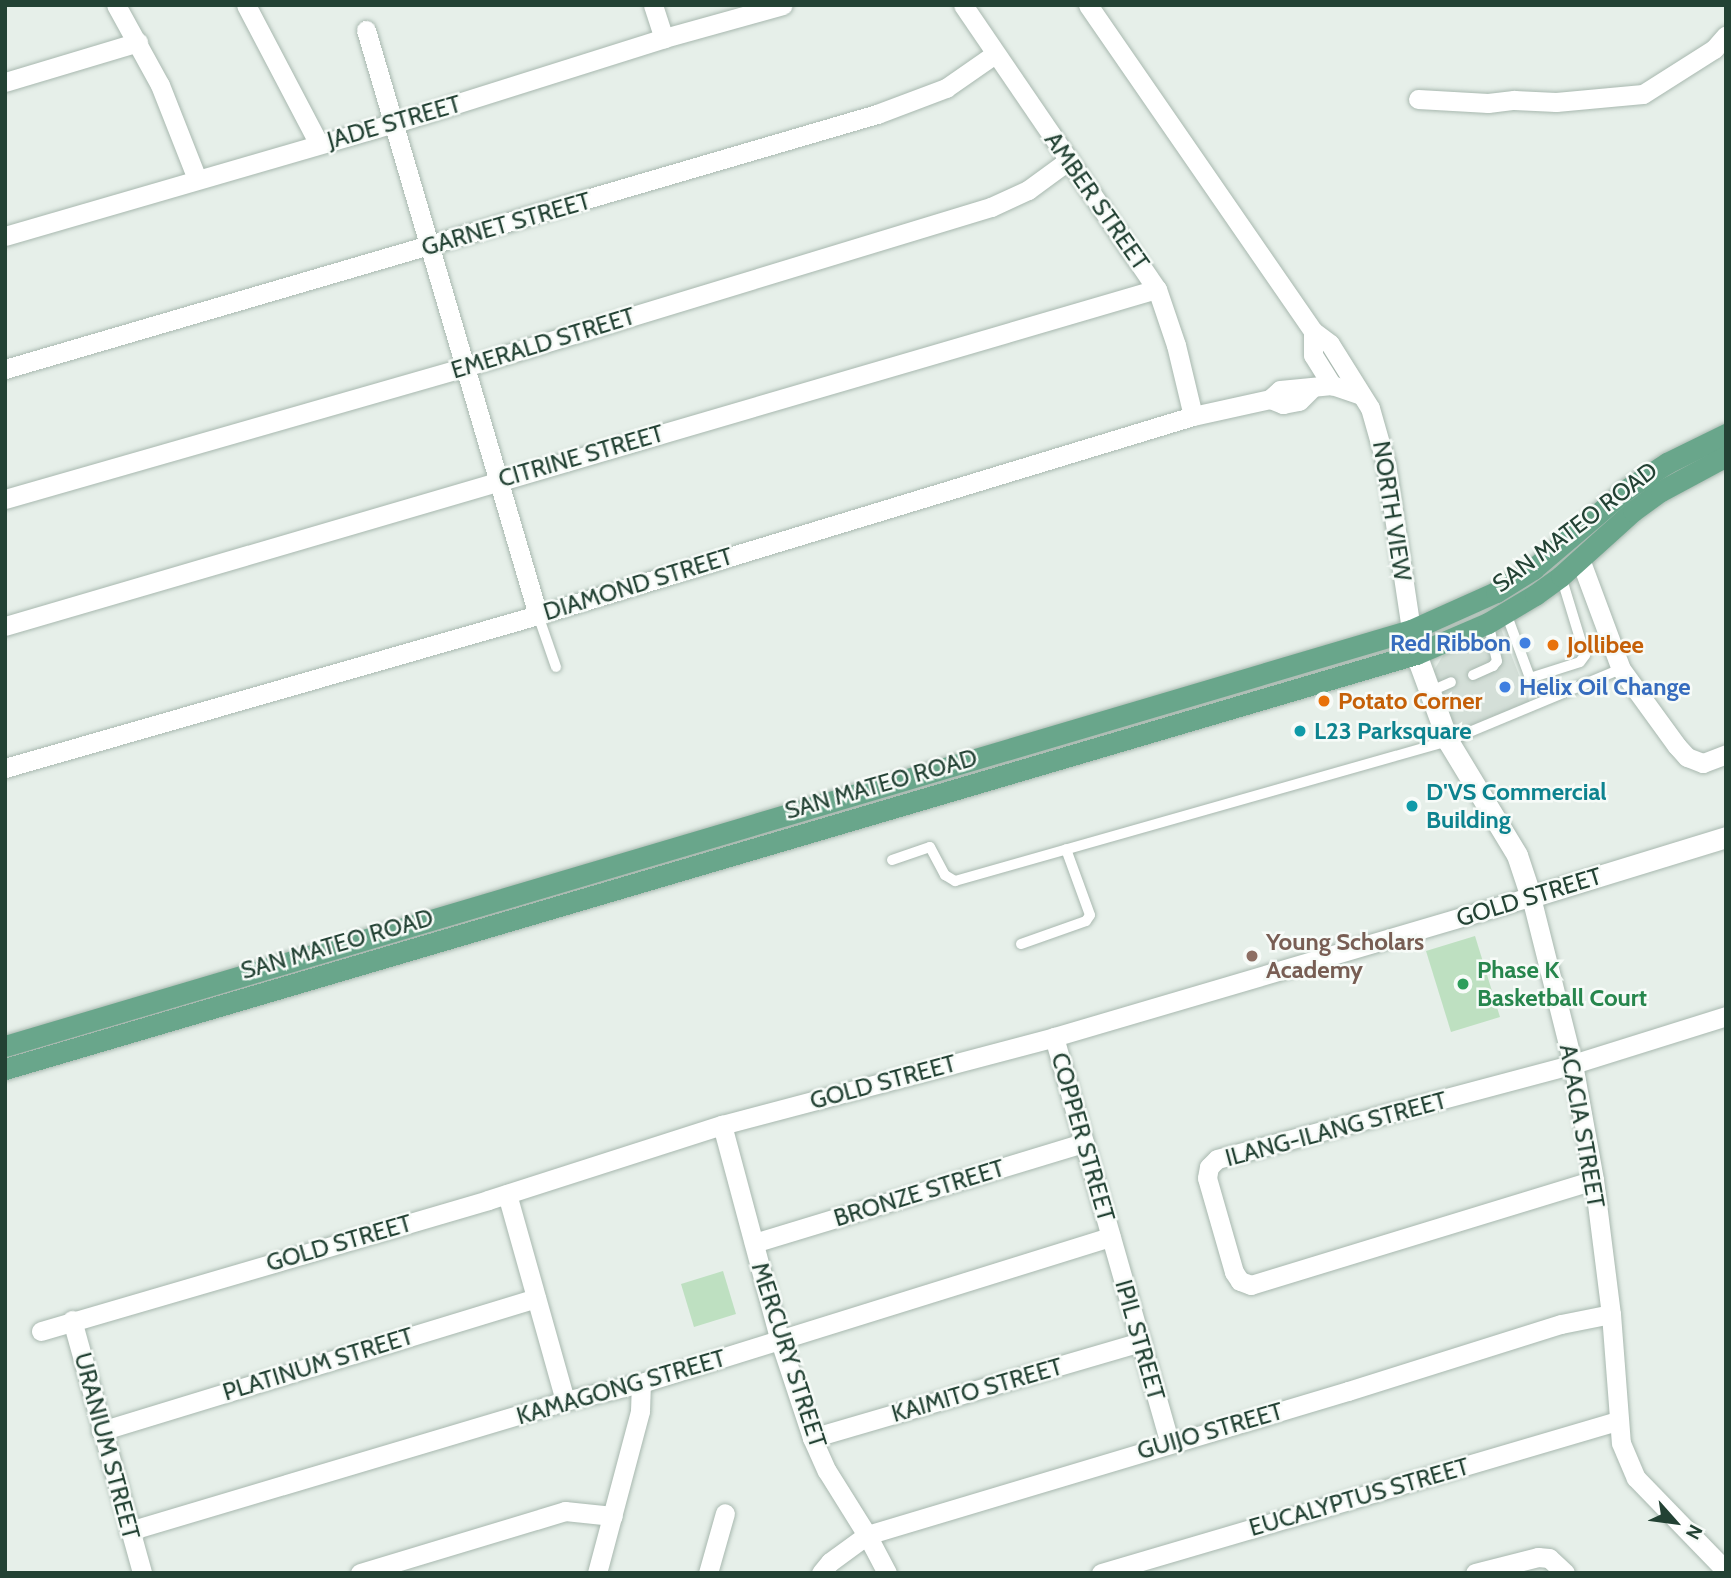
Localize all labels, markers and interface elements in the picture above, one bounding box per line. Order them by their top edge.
street label: JADE STREET [324,89,464,155]
street label: AMBER STREET [1039,126,1155,276]
street label: GARNET STREET [418,186,594,262]
street label: EMERALD STREET [448,301,638,385]
street label: CITRINE STREET [495,419,667,493]
street label: NORTH VIEW [1367,439,1417,583]
street label: SAN MATEO ROAD [1487,456,1663,598]
street label: DIAMOND STREET [540,541,736,627]
place label: Red Ribbon [1390,629,1511,657]
place label: Jollibee [1567,631,1644,659]
marker: Red Ribbon [1517,635,1533,651]
marker: Jollibee [1545,637,1561,653]
place label: Helix Oil Change [1519,673,1691,701]
marker: Helix Oil Change [1497,679,1513,695]
place label: Potato Corner [1338,687,1482,715]
marker: Potato Corner [1316,693,1332,709]
place label: L23 Parksquare [1314,717,1472,745]
marker: L23 Parksquare [1292,723,1308,739]
street label: SAN MATEO ROAD [782,743,980,825]
place label: D'VS Commercial Building [1426,778,1607,834]
marker: D'VS Commercial Building [1404,798,1420,814]
street label: GOLD STREET [1453,861,1605,933]
street label: SAN MATEO ROAD [238,903,436,985]
place label: Young Scholars Academy [1266,928,1424,984]
marker: Young Scholars Academy [1244,948,1260,964]
place label: Phase K Basketball Court [1477,956,1647,1012]
marker: Phase K Basketball Court [1455,976,1471,992]
street label: ACACIA STREET [1553,1042,1611,1210]
street label: GOLD STREET [807,1049,959,1115]
street label: COPPER STREET [1045,1049,1121,1225]
street label: ILANG-ILANG STREET [1222,1086,1450,1172]
street label: BRONZE STREET [830,1153,1008,1233]
street label: GOLD STREET [263,1208,415,1278]
street label: MERCURY STREET [745,1259,833,1451]
street label: IPIL STREET [1109,1276,1171,1404]
street label: PLATINUM STREET [219,1321,417,1407]
street label: KAMAGONG STREET [513,1343,729,1431]
street label: URANIUM STREET [68,1349,146,1543]
street label: KAIMITO STREET [888,1352,1066,1428]
street label: GUIJO STREET [1134,1396,1286,1466]
street label: EUCALYPTUS STREET [1246,1452,1472,1542]
north arrow [1640,1487,1710,1557]
text: N [1681,1521,1707,1543]

